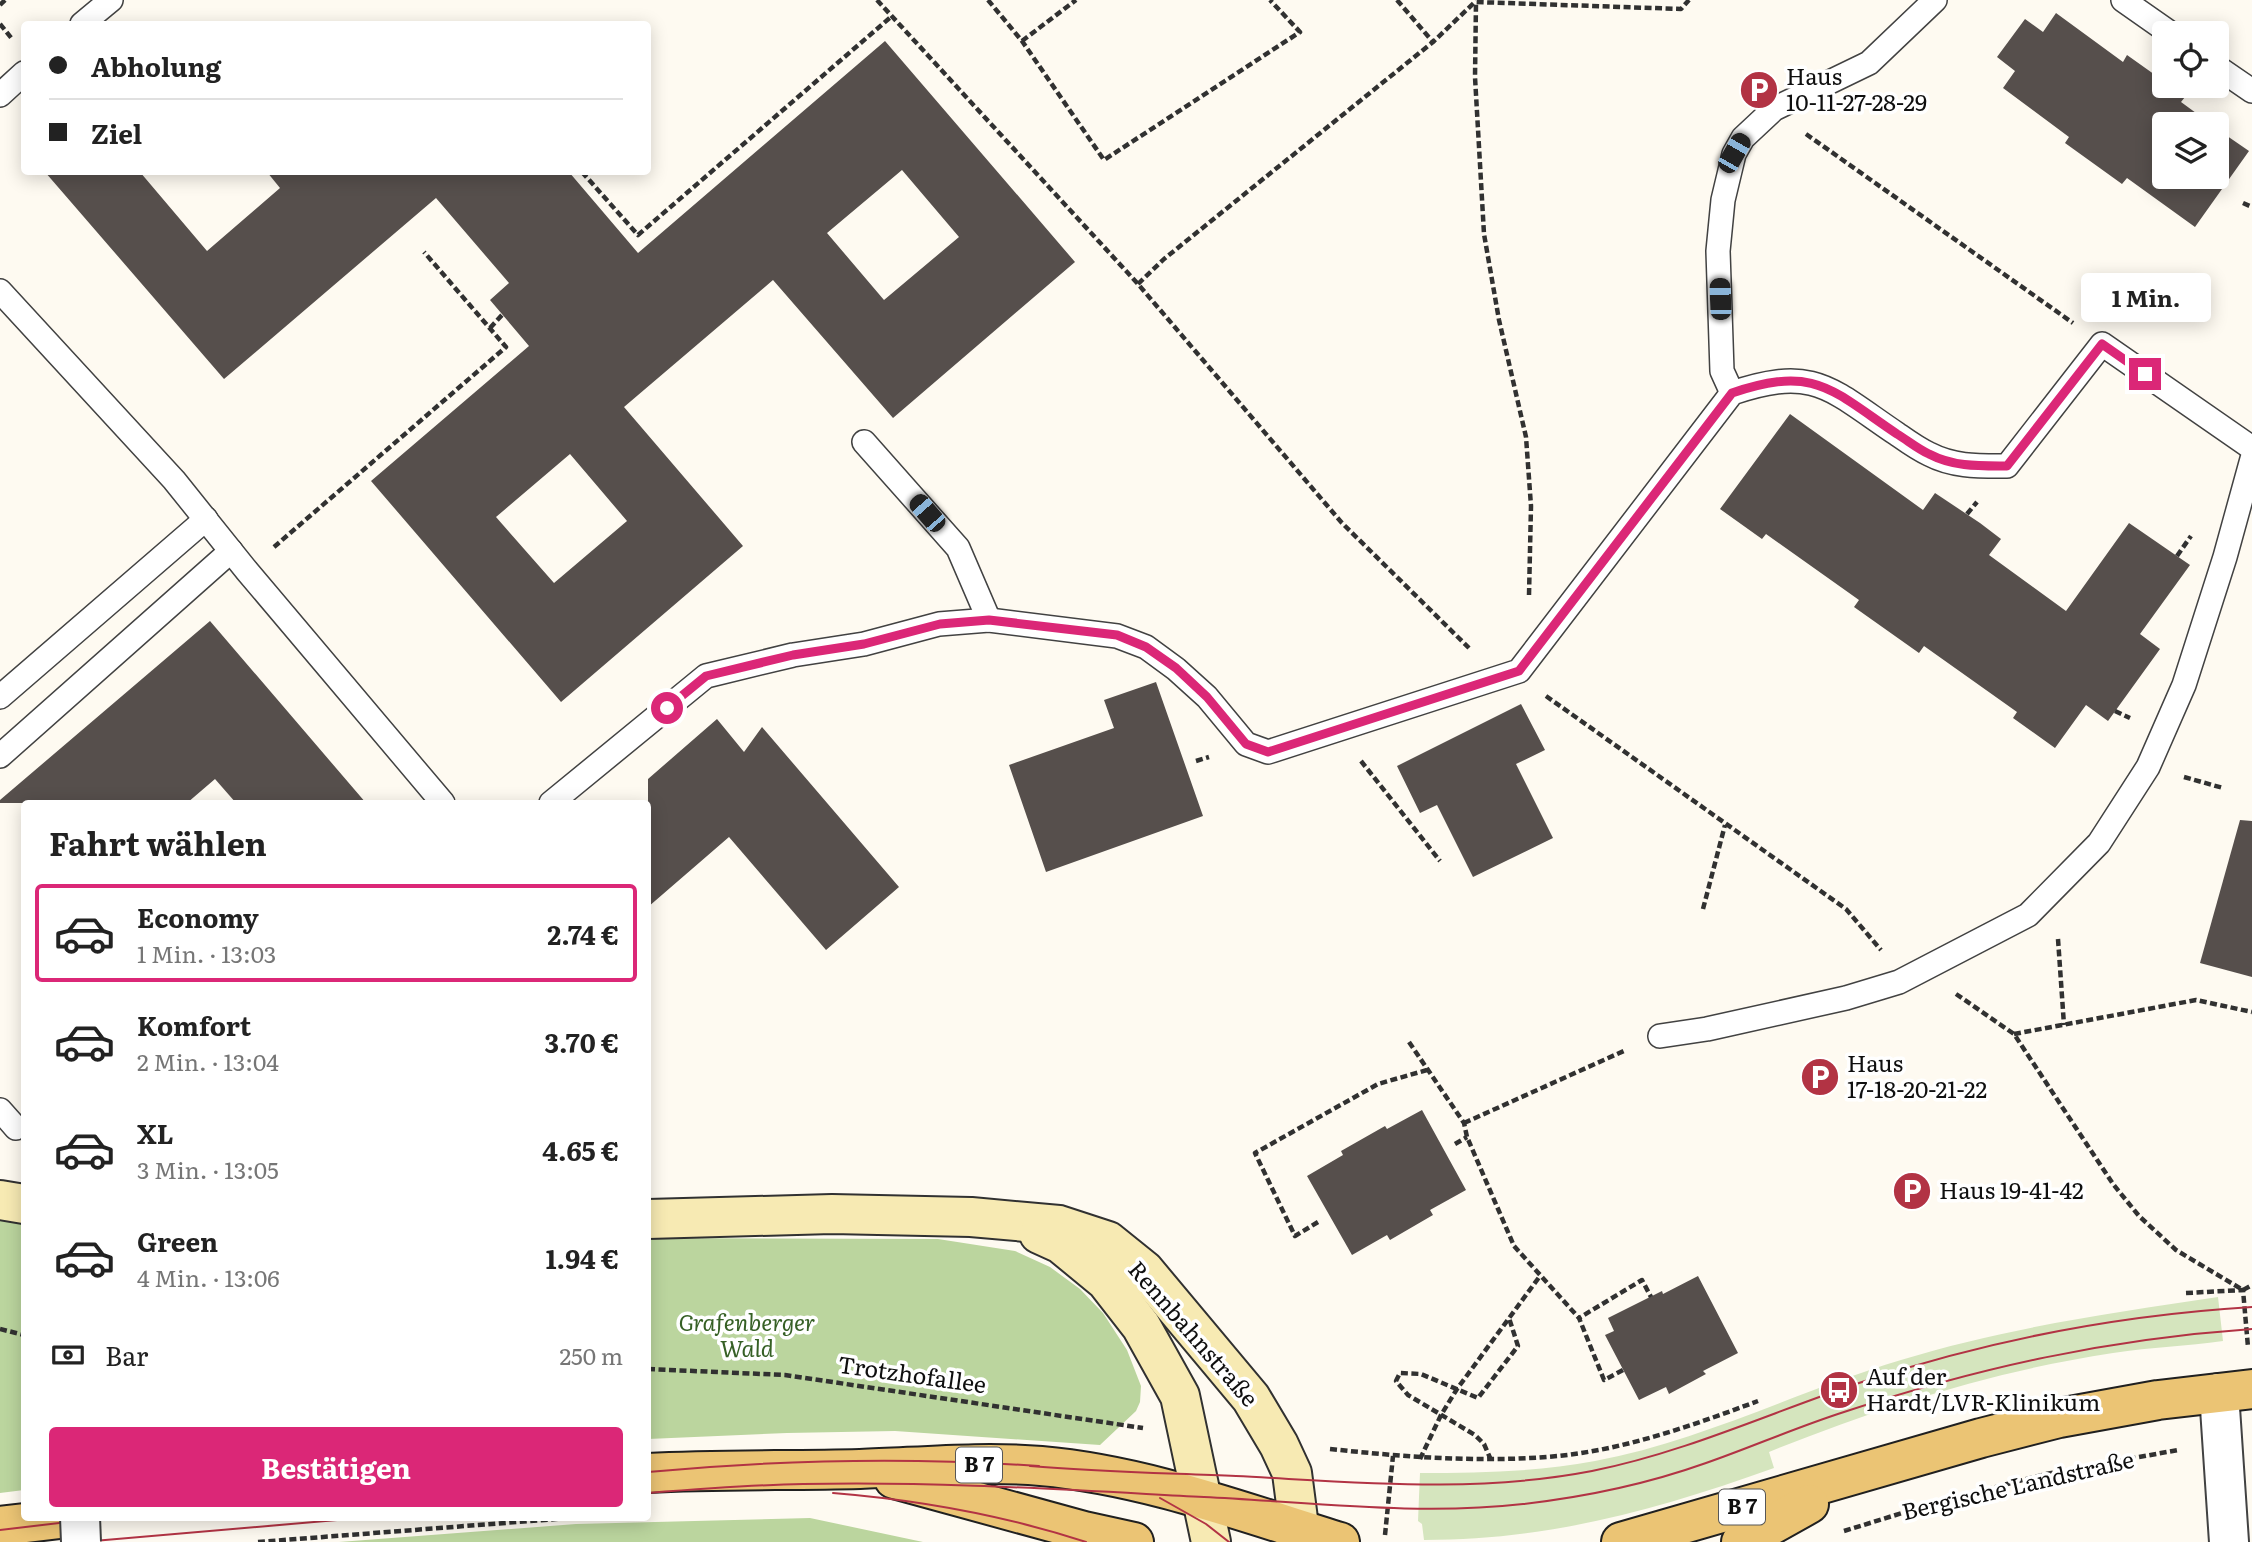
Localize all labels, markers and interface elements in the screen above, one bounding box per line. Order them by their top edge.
map controls [2152,21,2229,189]
button: locate [2152,21,2229,98]
text: Abholung [91,46,221,85]
place label: Haus 10-11-27-28-29 [1786,58,1927,118]
parking icon: Haus 10-11-27-28-29 [1738,69,1780,111]
button: layers [2152,112,2229,189]
text: Ziel [91,113,142,152]
car [1715,130,1754,176]
callout: 1 Min. [2080,272,2210,322]
car [1709,278,1732,320]
text: 1 Min. [2112,280,2180,314]
route end [2129,358,2161,390]
car [906,490,949,536]
route start [651,692,683,724]
text: Fahrt wählen [49,818,267,866]
text: Economy [137,897,259,936]
icon: car [53,902,116,965]
text: 2.74 € [547,914,619,953]
text: 1 Min. · 13:03 [137,936,276,970]
text: Komfort [137,1005,251,1044]
icon: car [53,1010,116,1073]
text: 3.70 € [544,1022,619,1061]
text: 2 Min. · 13:04 [137,1044,279,1078]
place label: Haus 17-18-20-21-22 [1847,1045,1987,1105]
parking icon: Haus 17-18-20-21-22 [1799,1056,1841,1098]
text: XL [137,1113,174,1152]
icon: car [53,1118,116,1181]
text: 4.65 € [542,1130,619,1169]
text: 3 Min. · 13:05 [137,1152,279,1186]
parking icon: Haus 19-41-42 [1891,1170,1933,1212]
place label: Haus 19-41-42 [1939,1172,2084,1206]
text: Green [137,1221,218,1260]
icon: car [53,1226,116,1289]
text: 1.94 € [546,1238,619,1277]
street label: Rennbahnstraße [1122,1252,1268,1413]
text: 4 Min. · 13:06 [137,1260,280,1294]
park label: Grafenberger Wald [678,1304,816,1364]
text: Bar [105,1335,148,1374]
icon: cash [49,1336,87,1374]
text: 250 m [559,1338,623,1372]
street label: Trotzhofallee [836,1346,989,1400]
place label: Auf der Hardt/LVR-Klinikum [1866,1358,2100,1418]
bus stop icon: Auf der Hardt/LVR-Klinikum [1818,1369,1860,1411]
button: Bestätigen [49,1427,623,1507]
street label: Bergische Landstraße [1898,1441,2137,1527]
road number: B 7 [956,1448,1002,1482]
road number: B 7 [1719,1490,1765,1524]

